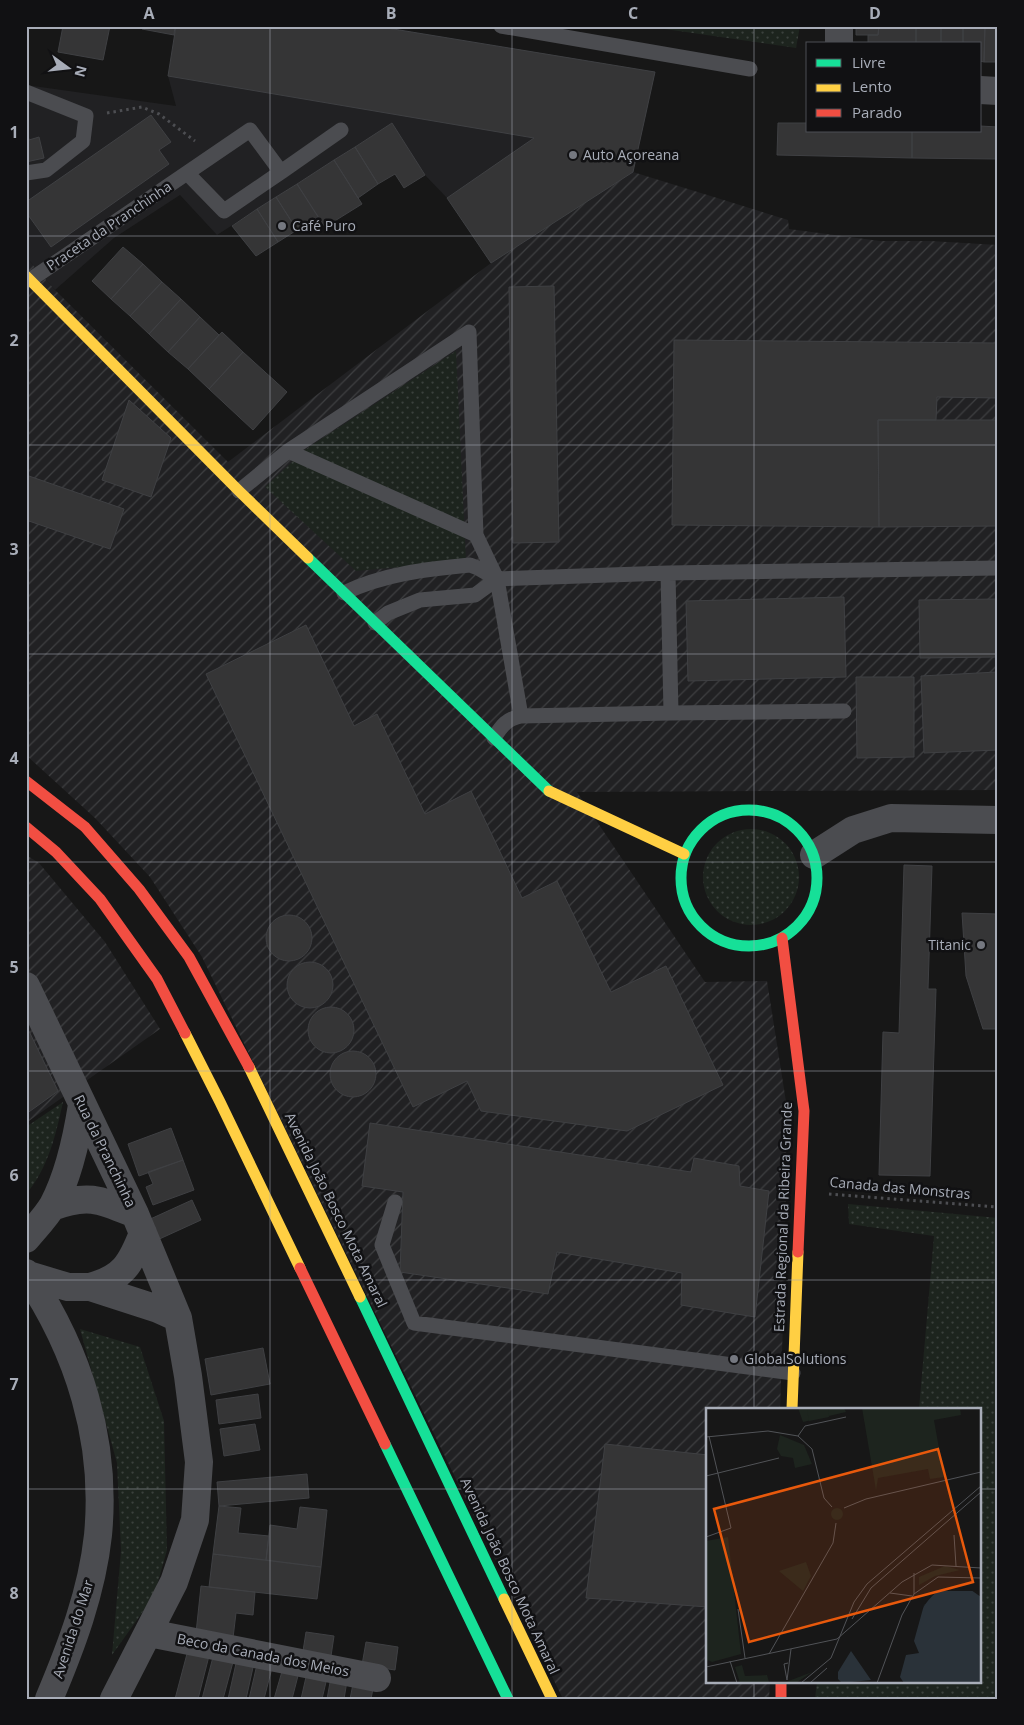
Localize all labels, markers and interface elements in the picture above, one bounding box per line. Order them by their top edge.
text: A [143,2,155,24]
text: B [386,2,396,24]
text: C [628,2,638,24]
text: D [869,2,881,24]
north arrow [42,42,92,92]
legend [806,42,982,132]
text: Livre [852,52,886,72]
text: N [70,64,92,79]
text: Lento [852,76,892,96]
text: Parado [852,102,902,122]
text: 1 [9,121,19,143]
place label: Auto Açoreana [583,145,679,164]
marker: Auto Açoreana [567,149,579,161]
street label: Praceta da Pranchinha [42,177,175,275]
place label: Café Puro [292,216,356,235]
marker: Café Puro [276,220,288,232]
text: 2 [9,329,19,351]
text: 3 [9,538,19,560]
text: 4 [9,747,19,769]
place label: Titanic [928,935,971,954]
marker: Titanic [975,939,987,951]
text: 5 [9,956,19,978]
street label: Rua da Pranchinha [70,1091,141,1210]
street label: Estrada Regional da Ribeira Grande [769,1101,796,1332]
street label: Avenida João Bosco Mota Amaral [281,1109,392,1310]
text: 6 [9,1164,19,1186]
street label: Canada das Monstras [829,1172,971,1203]
place label: GlobalSolutions [744,1349,847,1368]
marker: GlobalSolutions [728,1353,740,1365]
text: 7 [9,1373,19,1395]
inset map [706,1408,982,1682]
street label: Avenida João Bosco Mota Amaral [456,1474,564,1677]
street label: Avenida do Mar [48,1577,97,1681]
text: 8 [9,1582,19,1604]
street label: Beco da Canada dos Meios [175,1628,351,1681]

